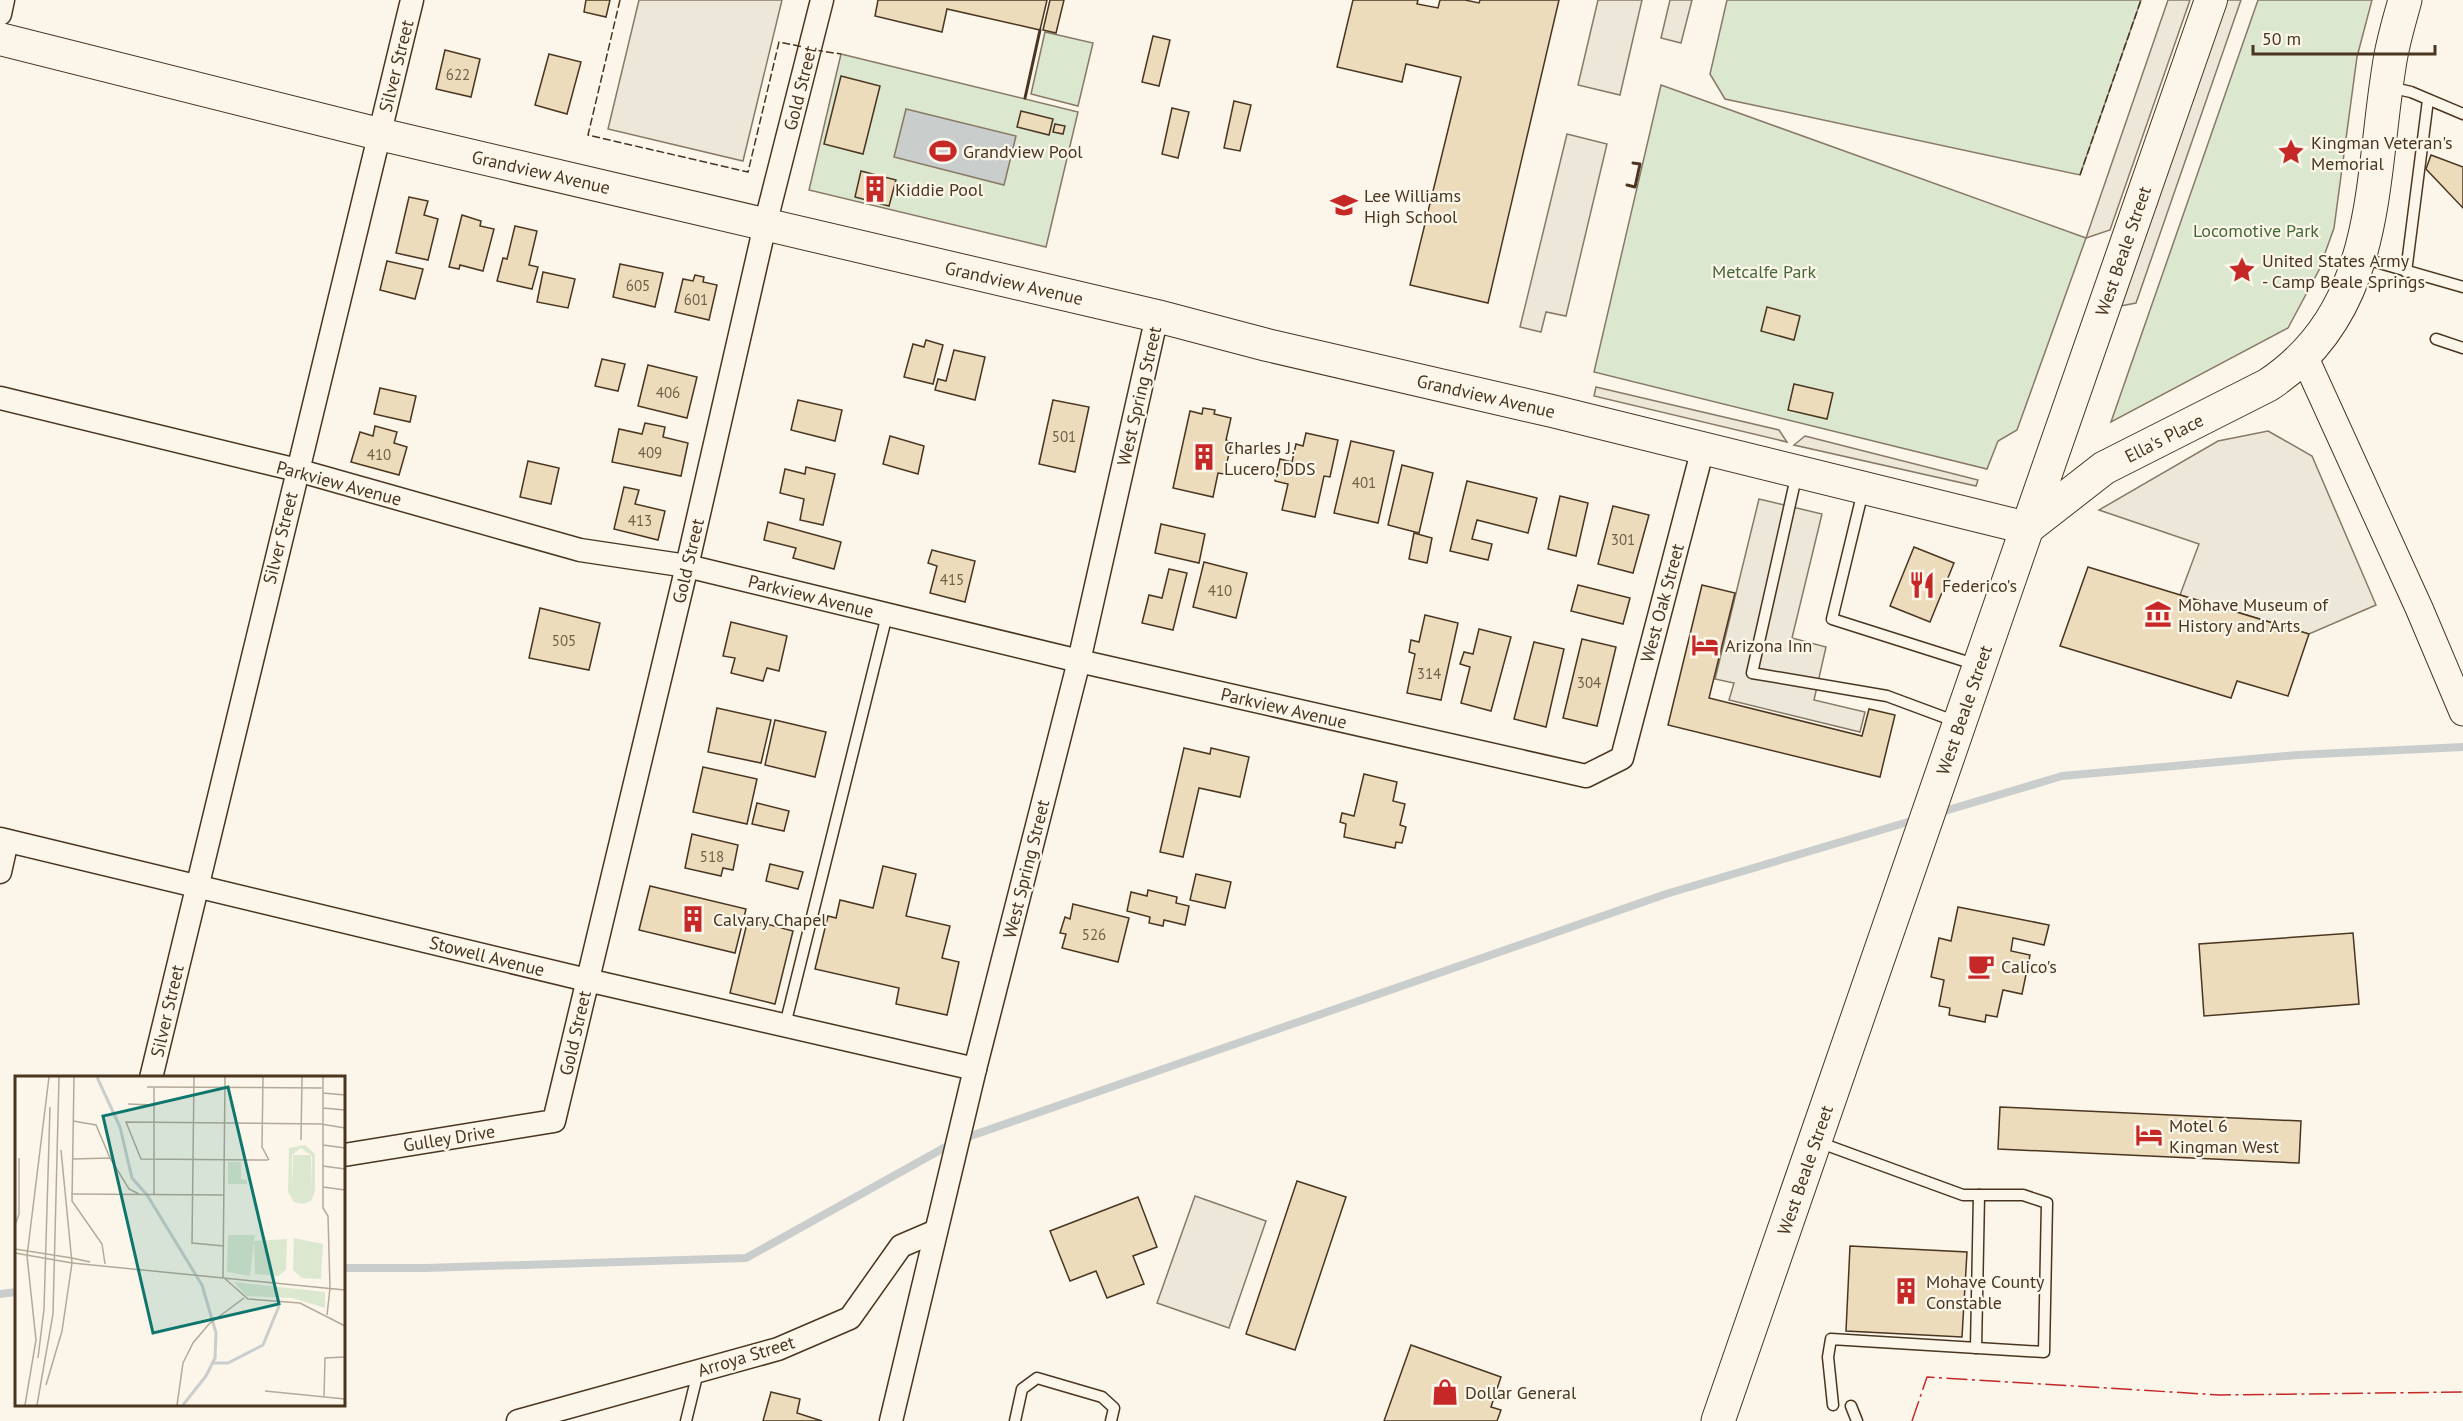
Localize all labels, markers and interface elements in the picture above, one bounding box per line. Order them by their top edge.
street label: Silver Street [373,18,419,114]
scale bar [2253,18,2434,56]
text: 50 m [2262,27,2301,50]
street label: Gold Street [778,43,822,133]
house number: 622 [446,65,470,84]
place label: Kingman Veteran's Memorial [2311,131,2453,175]
sports icon: Grandview Pool [928,136,958,166]
place icon: Kingman Veteran's Memorial [2276,137,2306,167]
place label: Grandview Pool [963,140,1083,163]
street label: Grandview Avenue [470,145,612,199]
building icon: Kiddie Pool [860,174,890,204]
place label: Kiddie Pool [895,178,984,201]
street label: West Beale Street [2090,183,2156,319]
place label: Lee Williams High School [1364,184,1461,228]
school or university icon: Lee Williams High School [1329,190,1359,220]
park label: Locomotive Park [2193,219,2319,242]
place label: United States Army - Camp Beale Springs [2262,249,2425,293]
place icon: United States Army - Camp Beale Springs [2227,255,2257,285]
street label: Grandview Avenue [943,256,1085,310]
park label: Metcalfe Park [1712,260,1816,283]
house number: 605 [626,276,650,295]
house number: 601 [684,290,708,309]
street label: West Spring Street [1112,324,1166,468]
street label: Grandview Avenue [1415,369,1557,423]
house number: 406 [656,383,680,402]
street label: Ella's Place [2121,408,2207,468]
house number: 501 [1052,427,1076,446]
place label: Charles J. Lucero, DDS [1224,436,1316,480]
building icon: Charles J. Lucero, DDS [1189,442,1219,472]
house number: 409 [638,443,662,462]
house number: 410 [367,445,391,464]
street label: Parkview Avenue [274,455,404,511]
house number: 401 [1352,473,1376,492]
street label: Silver Street [257,490,303,586]
house number: 413 [628,511,652,530]
street label: Gold Street [667,516,709,606]
house number: 301 [1611,530,1635,549]
street label: West Oak Street [1635,541,1689,665]
street label: Parkview Avenue [746,569,876,623]
house number: 415 [940,570,964,589]
restaurant icon: Federico's [1907,570,1937,600]
place label: Federico's [1942,574,2017,597]
house number: 410 [1208,581,1232,600]
place label: Mohave Museum of History and Arts [2178,593,2329,637]
museum icon: Mohave Museum of History and Arts [2143,599,2173,629]
hotel icon: Arizona Inn [1690,630,1720,660]
house number: 505 [552,631,576,650]
place label: Arizona Inn [1725,634,1812,657]
street label: West Beale Street [1931,642,1997,778]
house number: 314 [1417,664,1441,683]
house number: 304 [1577,673,1601,692]
street label: Parkview Avenue [1219,682,1349,734]
street label: West Spring Street [998,797,1054,941]
house number: 518 [700,847,724,866]
building icon: Calvary Chapel [678,904,708,934]
place label: Calvary Chapel [713,908,827,931]
house number: 526 [1082,925,1106,944]
street label: Stowell Avenue [427,931,547,981]
cafe icon: Calico's [1966,951,1996,981]
place label: Calico's [2001,955,2057,978]
street label: Silver Street [145,963,189,1059]
street label: Gold Street [554,988,596,1078]
inset map [15,1076,345,1406]
street label: West Beale Street [1772,1102,1838,1238]
place label: Motel 6 Kingman West [2169,1114,2279,1158]
street label: Gulley Drive [401,1119,497,1157]
hotel icon: Motel 6 Kingman West [2134,1120,2164,1150]
place label: Mohave County Constable [1926,1270,2045,1314]
building icon: Mohave County Constable [1891,1276,1921,1306]
street label: Arroya Street [695,1330,797,1382]
shop icon: Dollar General [1430,1377,1460,1407]
place label: Dollar General [1465,1381,1577,1404]

